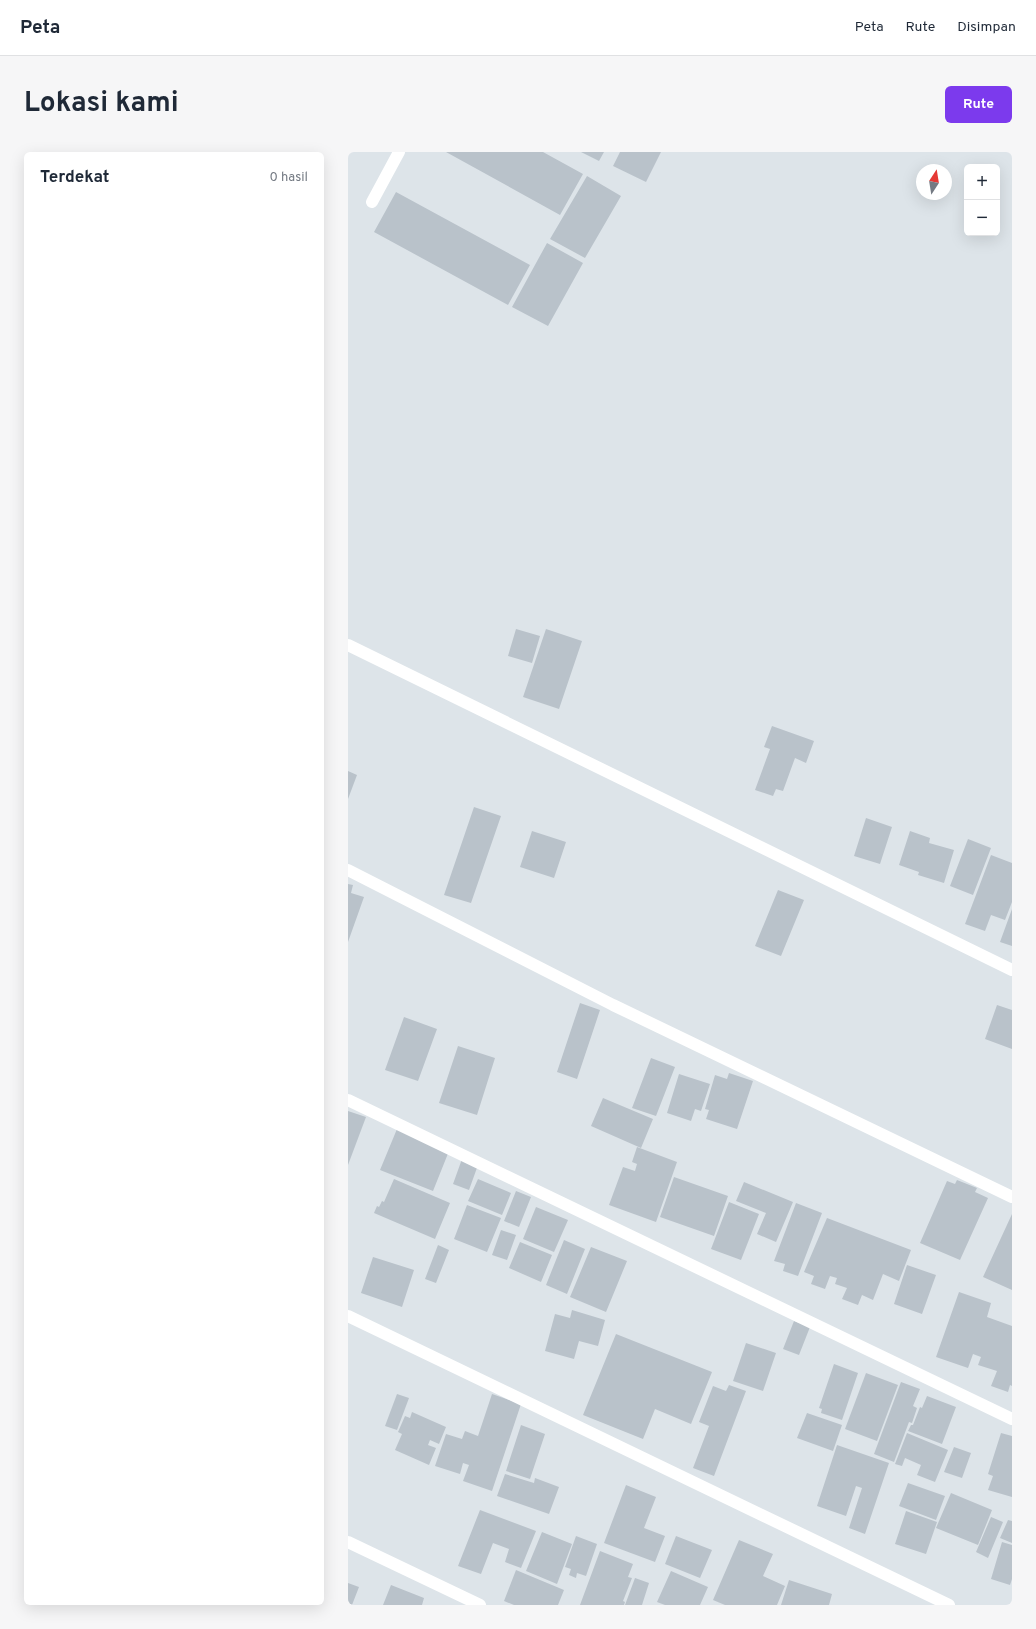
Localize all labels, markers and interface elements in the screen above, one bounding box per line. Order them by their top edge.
text: Peta [20,16,60,40]
text: Peta [855,19,884,36]
text: Rute [906,19,935,36]
text: Disimpan [957,19,1016,36]
text: Lokasi kami [24,86,179,122]
button: Rute [945,86,1012,123]
north arrow [916,164,952,200]
map controls [964,164,1000,236]
button: + [964,164,1000,200]
text: Terdekat [40,167,109,189]
text: 0 hasil [270,170,308,186]
button: − [964,200,1000,236]

